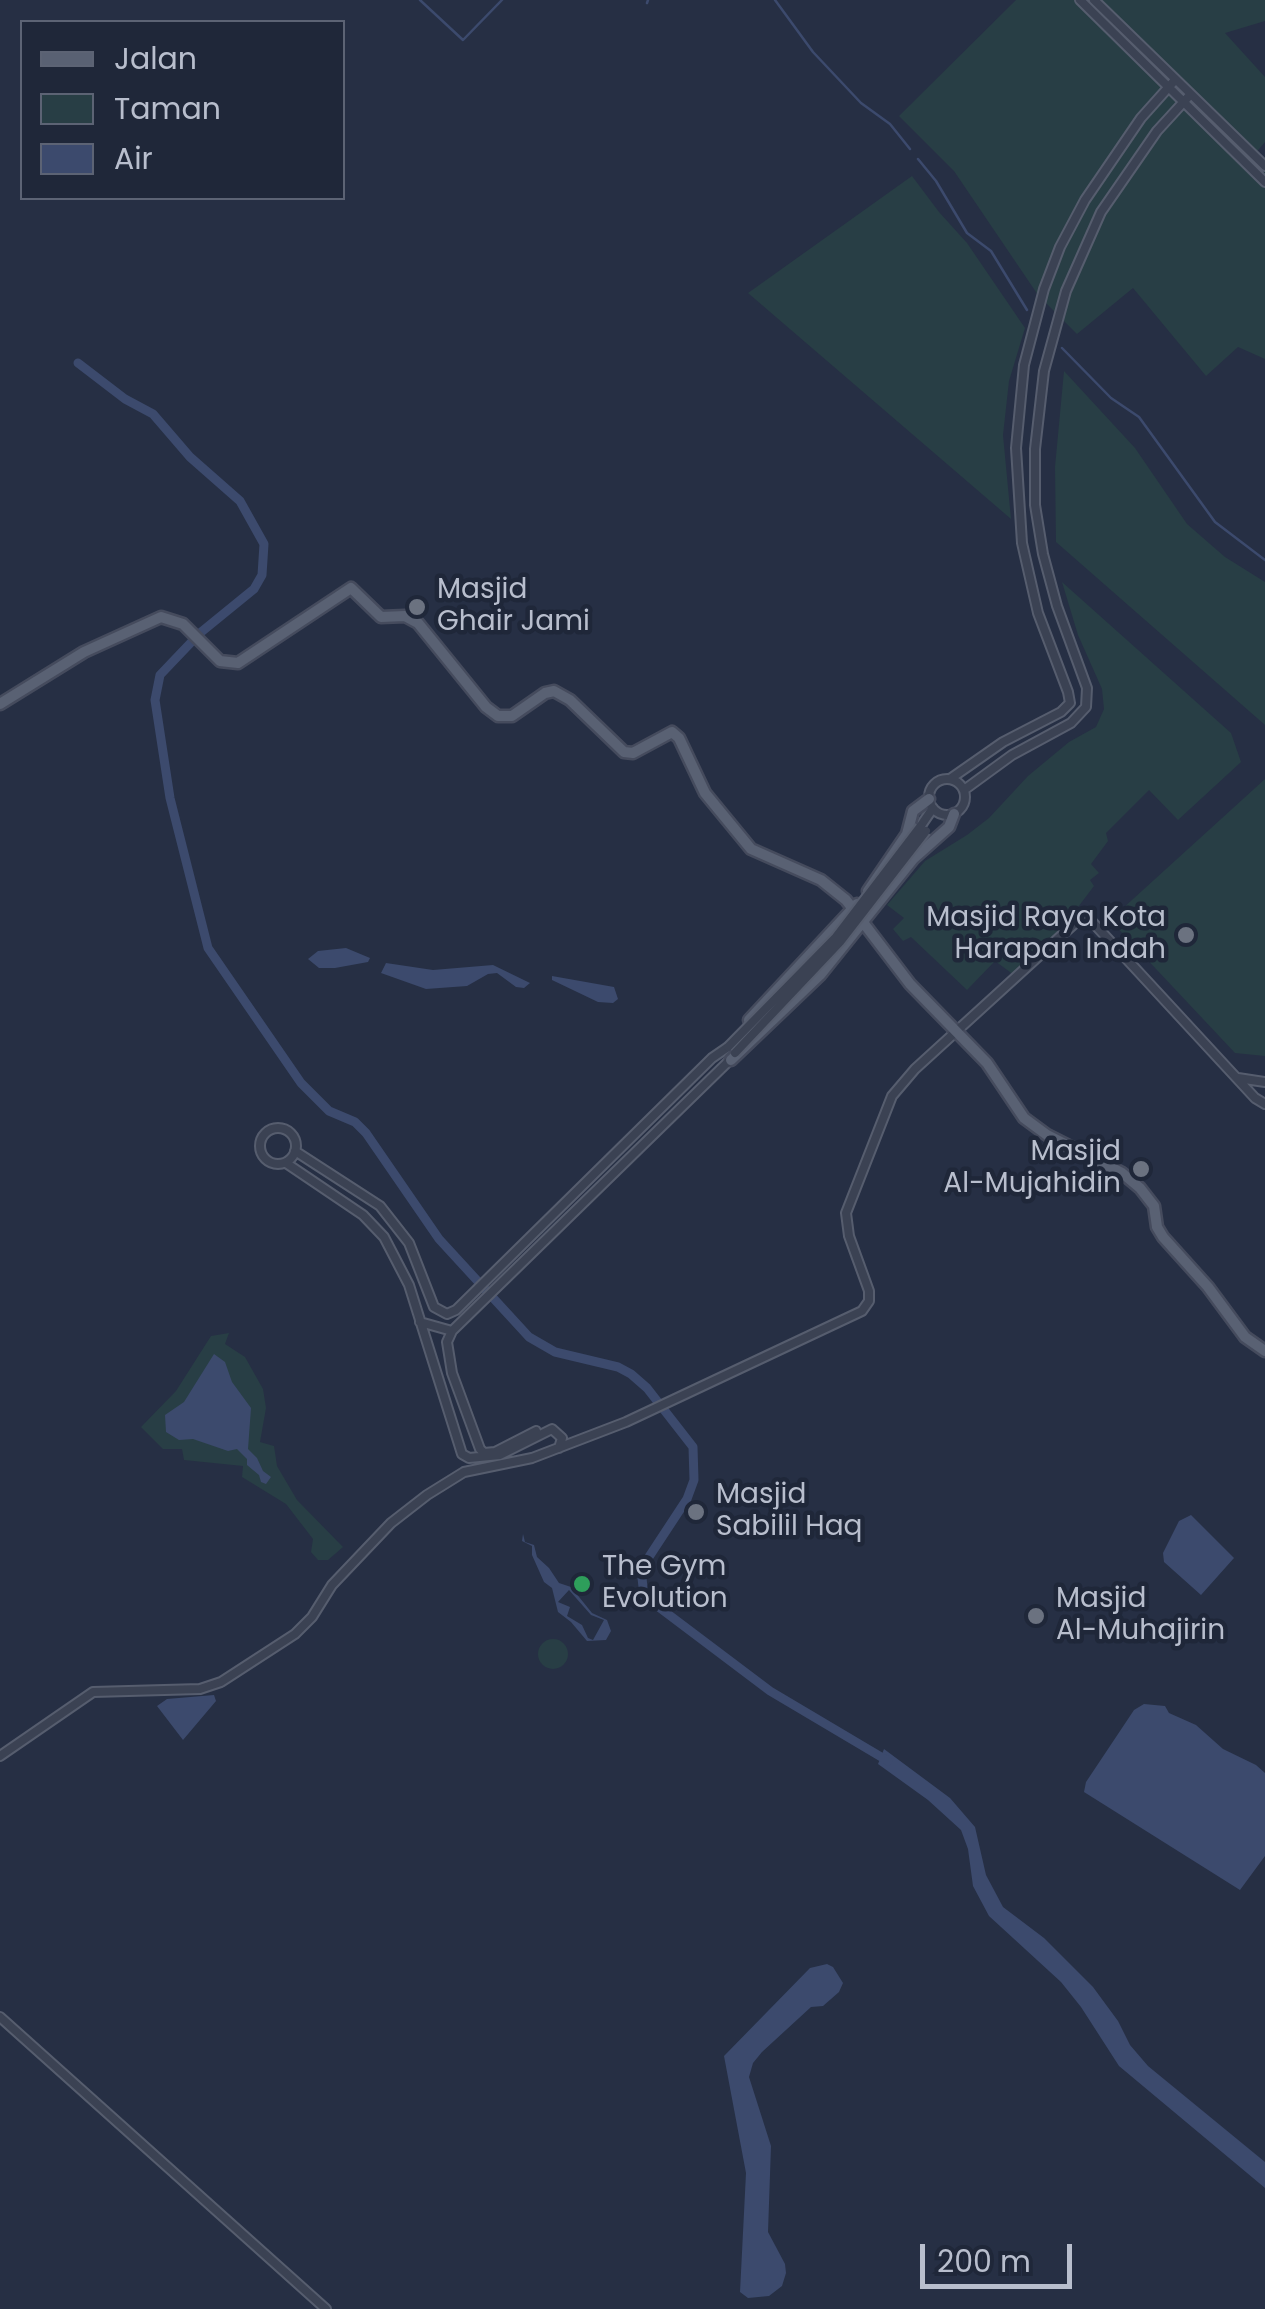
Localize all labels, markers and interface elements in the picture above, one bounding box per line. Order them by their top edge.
legend [20,20,345,200]
text: Jalan [114,37,197,80]
text: Taman [114,87,221,130]
text: Air [114,137,153,180]
place label: Masjid Ghair Jami [437,574,590,640]
marker: Masjid Ghair Jami [406,596,428,618]
place label: Masjid Raya Kota Harapan Indah [926,902,1166,968]
marker: Masjid Raya Kota Harapan Indah [1175,924,1197,946]
place label: Masjid Al-Mujahidin [943,1136,1121,1202]
marker: Masjid Al-Mujahidin [1130,1158,1152,1180]
place label: Masjid Sabilil Haq [716,1479,863,1545]
marker: Masjid Sabilil Haq [685,1501,707,1523]
place label: The Gym Evolution [602,1551,728,1617]
marker: The Gym Evolution [571,1573,593,1595]
place label: Masjid Al-Muhajirin [1056,1583,1225,1649]
marker: Masjid Al-Muhajirin [1025,1605,1047,1627]
scale bar [925,2224,1078,2286]
text: 200 m [937,2240,1031,2283]

